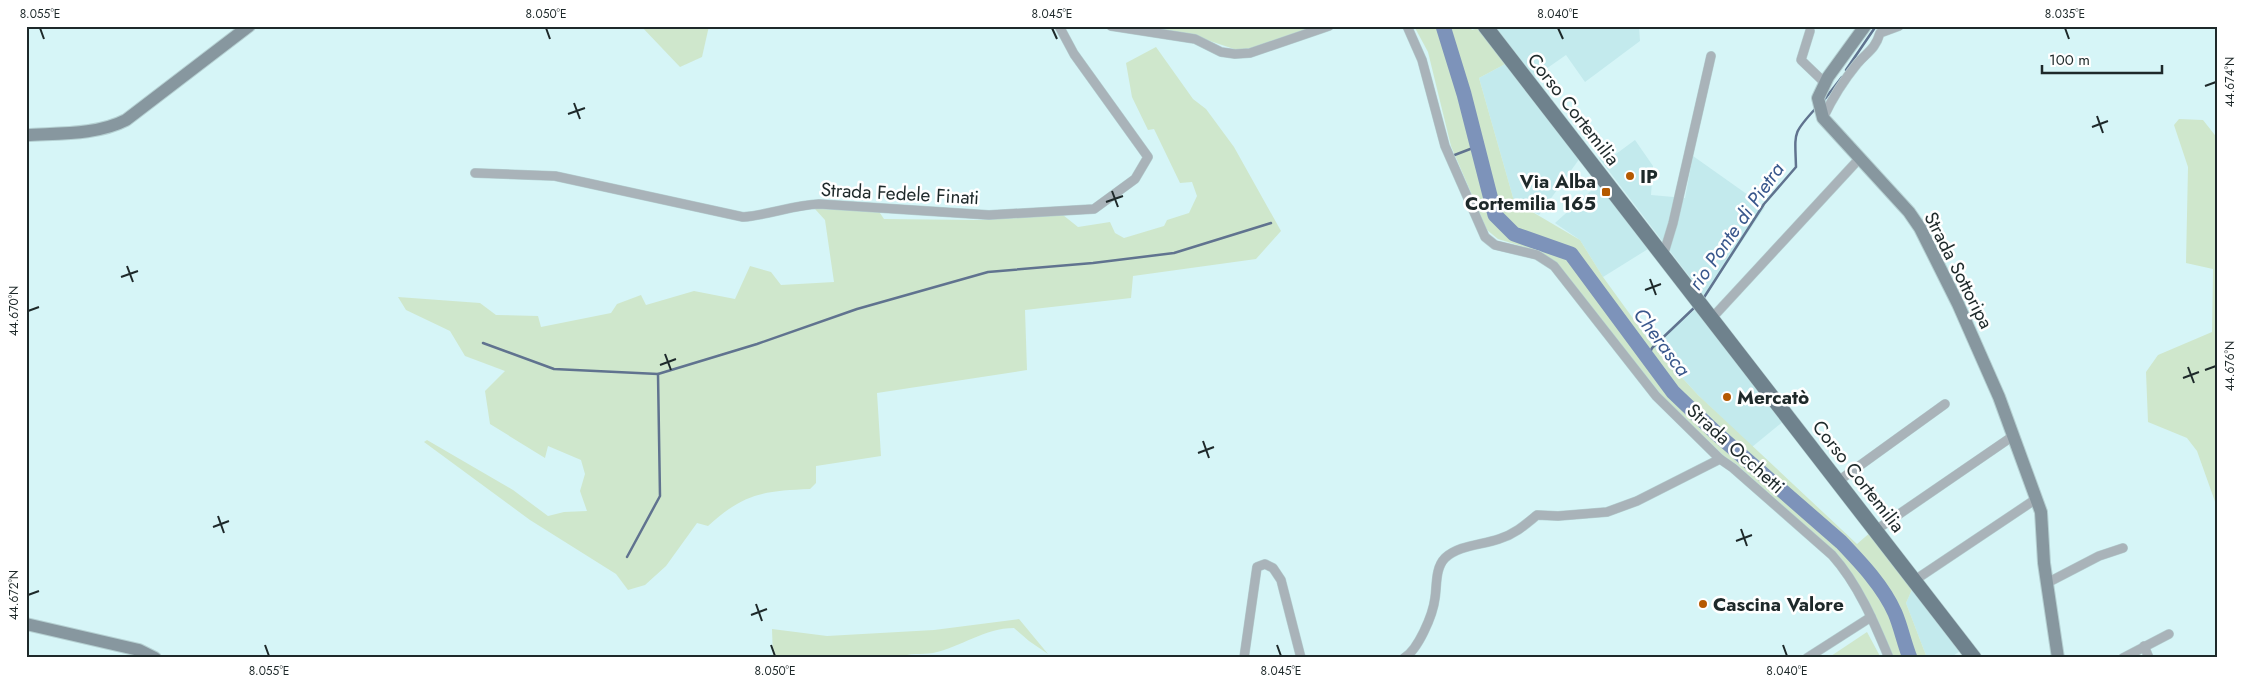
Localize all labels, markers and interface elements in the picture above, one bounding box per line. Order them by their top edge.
text: 8.055°E [20,5,60,23]
text: 8.050°E [525,5,567,23]
text: 8.045°E [1032,5,1072,23]
text: 8.040°E [1537,5,1579,23]
text: 8.035°E [2045,5,2085,23]
scale bar [2042,42,2162,74]
street label: Corso Cortemilia [1521,47,1626,171]
text: 100 m [2049,49,2090,71]
text: 44.674°N [2221,57,2239,107]
water label: rio Ponte di Pietra [1682,157,1791,296]
place label: IP [1640,163,1658,190]
place label: Via Alba Cortemilia 165 [1465,168,1596,217]
marker: IP [1624,170,1636,182]
street label: Strada Fedele Finati [820,176,980,211]
marker: Via Alba Cortemilia 165 [1600,186,1612,198]
street label: Strada Sottoripa [1917,207,2000,333]
text: 44.670°N [5,286,23,336]
water label: Cherasca [1626,302,1697,383]
text: 44.676°N [2221,341,2239,391]
place label: Mercatò [1737,384,1809,411]
marker: Mercatò [1721,391,1733,403]
street label: Strada Occhetti [1681,397,1791,500]
street label: Corso Cortemilia [1806,414,1911,538]
text: 44.672°N [5,570,23,620]
place label: Cascina Valore [1713,591,1844,618]
marker: Cascina Valore [1697,598,1709,610]
text: 8.055°E [249,662,289,680]
text: 8.050°E [754,662,796,680]
text: 8.045°E [1261,662,1301,680]
text: 8.040°E [1766,662,1808,680]

